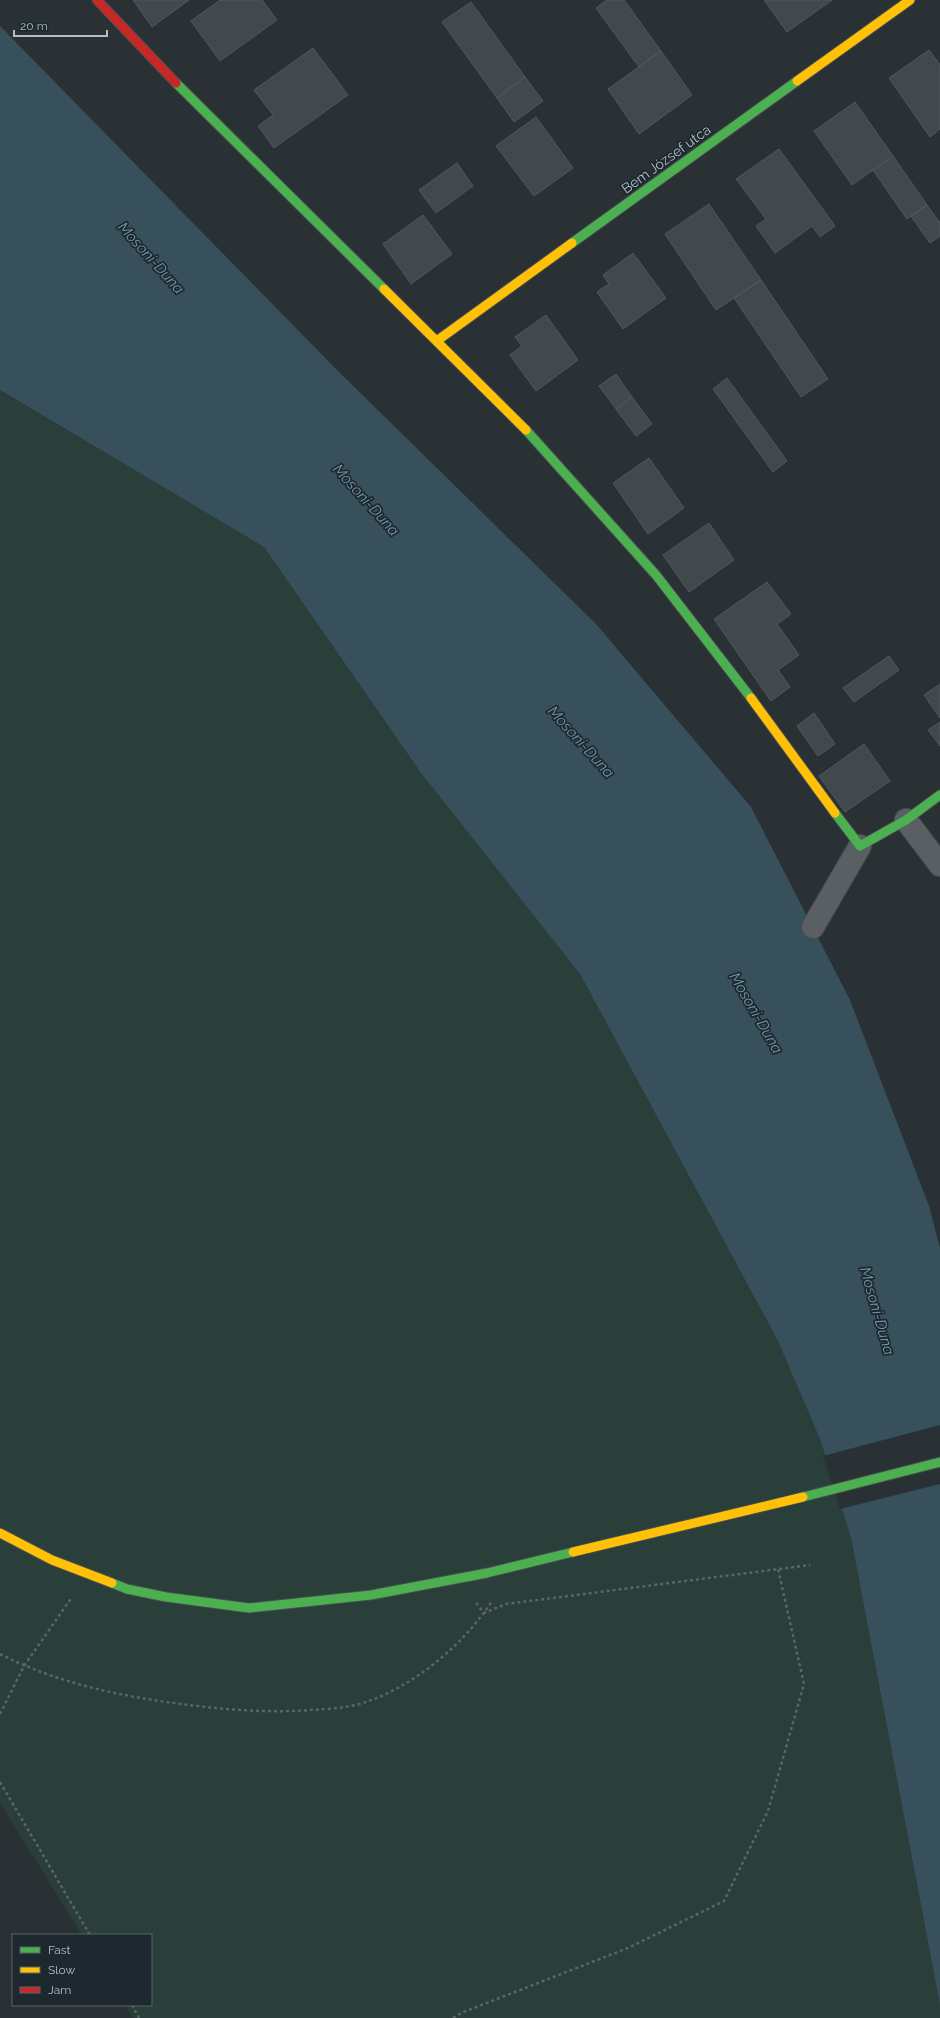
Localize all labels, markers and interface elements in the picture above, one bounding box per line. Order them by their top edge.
scale bar [14,12,107,38]
text: 20 m [20,19,48,33]
street label: Bem József utca [618,121,714,197]
water label: Mosoni-Duna [114,218,188,298]
water label: Mosoni-Duna [329,460,403,540]
water label: Mosoni-Duna [544,702,618,782]
water label: Mosoni-Duna [726,969,786,1057]
water label: Mosoni-Duna [856,1265,898,1357]
legend [12,1934,152,2006]
text: Fast [48,1943,71,1957]
text: Slow [48,1963,75,1977]
text: Jam [48,1983,71,1997]

